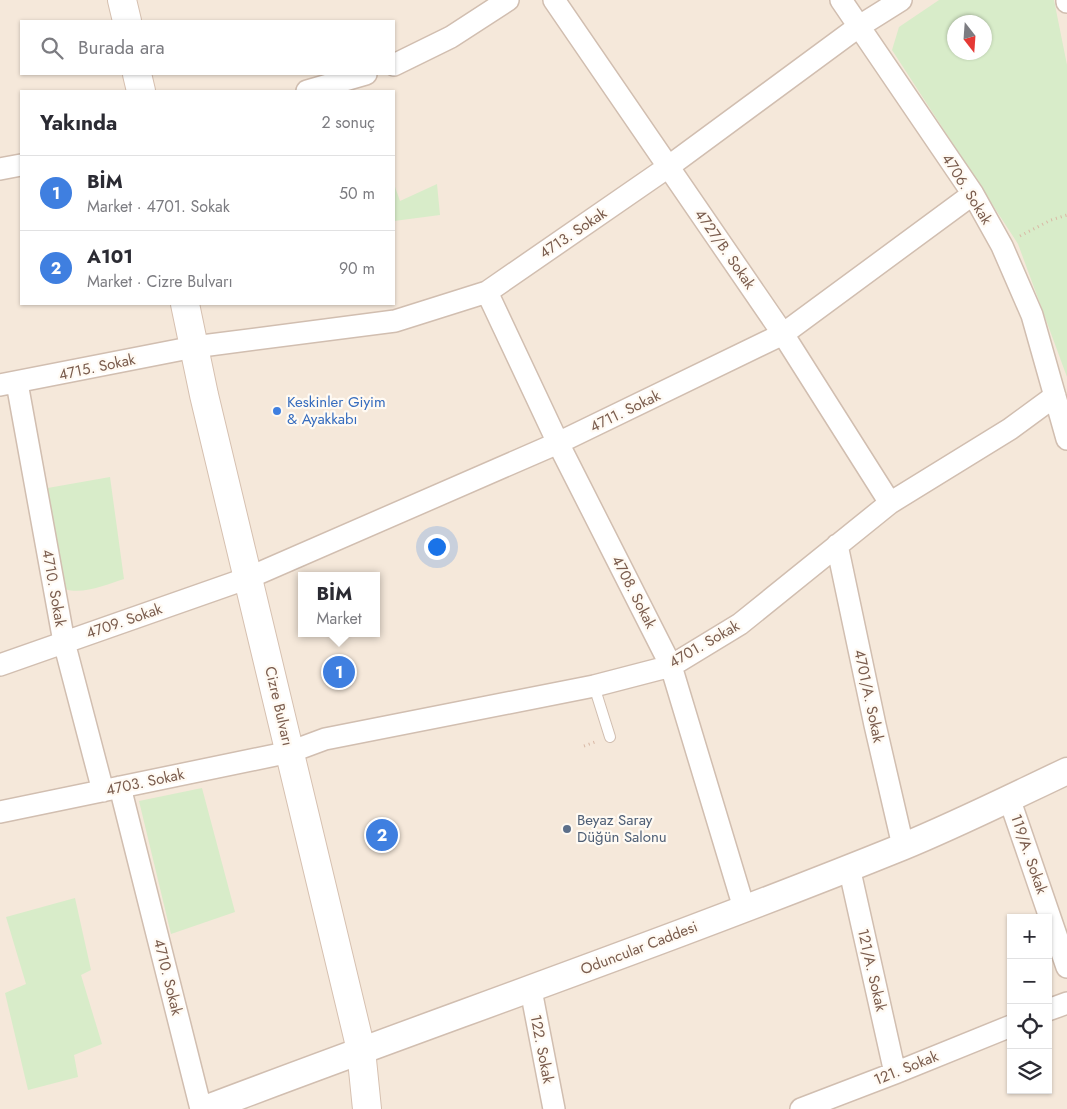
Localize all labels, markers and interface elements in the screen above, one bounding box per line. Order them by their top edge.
north arrow [947,15,992,60]
search box [20,20,395,75]
icon: search [38,34,66,62]
text: Burada ara [78,34,165,61]
text: Yakında [40,108,117,138]
text: 2 sonuç [321,111,375,134]
street label: 4706. Sokak [936,149,998,229]
text: BİM [87,168,123,195]
text: 1 [52,182,60,205]
text: 50 m [339,182,375,205]
text: Market · 4701. Sokak [87,195,230,218]
street label: 4713. Sokak [535,202,611,264]
street label: 4727/B. Sokak [689,205,761,294]
text: A101 [87,243,133,270]
text: 2 [51,257,61,280]
text: 90 m [339,257,375,280]
text: Market · Cizre Bulvarı [87,270,233,293]
street label: 4715. Sokak [57,348,138,386]
street label: 4711. Sokak [586,384,664,438]
place label: Keskinler Giyim & Ayakkabı [287,391,386,430]
marker: Keskinler Giyim & Ayakkabı [271,405,283,417]
your location [424,534,450,560]
street label: 4710. Sokak [36,548,72,629]
street label: 4708. Sokak [606,552,662,633]
popup [298,572,380,637]
text: BİM [316,580,352,607]
street label: 4709. Sokak [83,598,165,644]
text: Market [316,607,362,630]
street label: 4701. Sokak [665,615,744,673]
street label: 4701/A. Sokak [848,647,890,745]
pin: 1 [323,653,355,691]
street label: Cizre Bulvarı [259,664,299,748]
street label: 4703. Sokak [104,763,187,801]
place label: Beyaz Saray Düğün Salonu [577,809,667,848]
street label: 119/A. Sokak [1005,811,1053,897]
pin: 2 [366,816,398,854]
marker: Beyaz Saray Düğün Salonu [561,823,573,835]
map controls [1007,914,1052,1094]
button: + [1007,914,1052,959]
street label: Oduncular Caddesi [577,916,701,980]
street label: 121/A. Sokak [852,926,892,1014]
street label: 4710. Sokak [148,936,188,1018]
button: − [1007,959,1052,1004]
button: locate [1007,1004,1052,1049]
street label: 122. Sokak [525,1013,560,1086]
street label: 121. Sokak [870,1045,942,1091]
button: layers [1007,1049,1052,1094]

